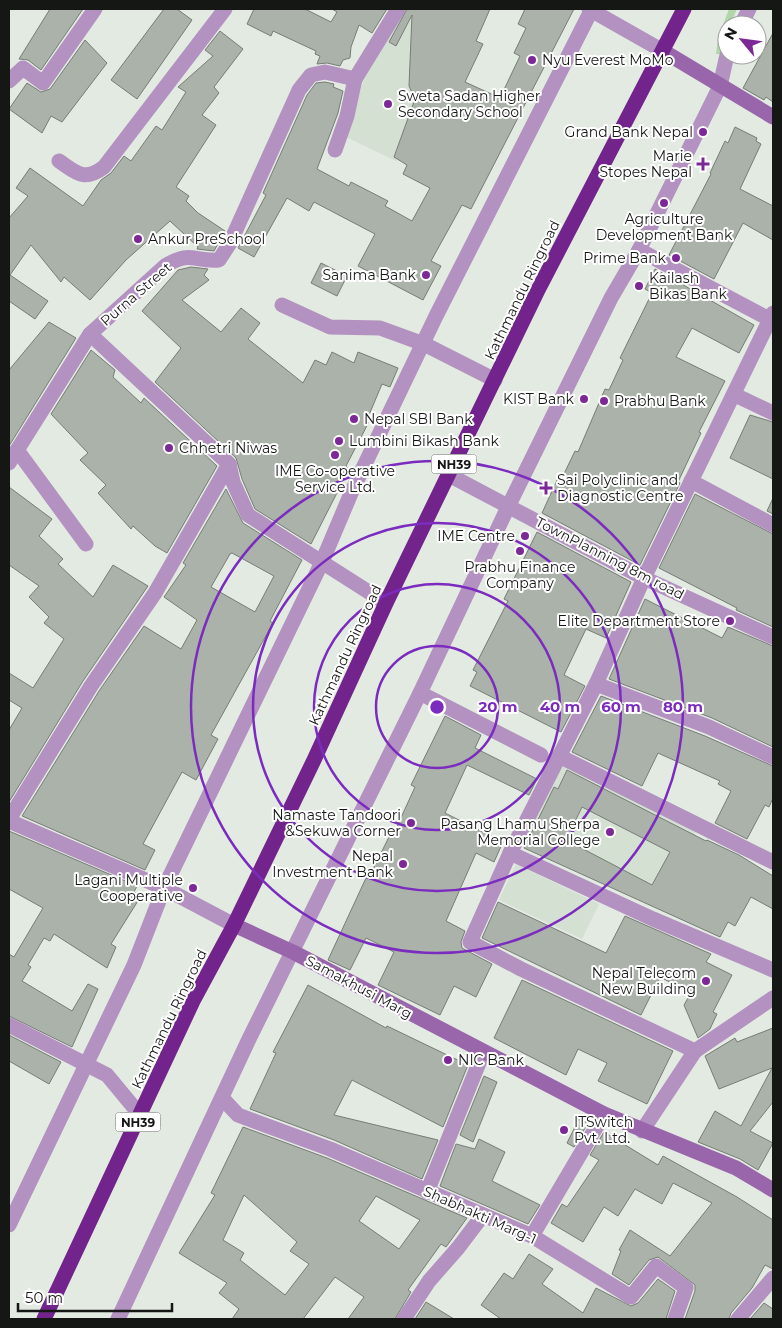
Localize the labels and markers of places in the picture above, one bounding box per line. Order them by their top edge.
place label: Nyu Everest MoMo [542,51,674,69]
marker: Nyu Everest MoMo [526,54,538,66]
place label: Sweta Sadan Higher Secondary School [398,87,541,121]
marker: Sweta Sadan Higher Secondary School [382,98,394,110]
place label: Grand Bank Nepal [565,123,693,141]
marker: Grand Bank Nepal [697,126,709,138]
place label: Marie Stopes Nepal [599,147,692,181]
marker: Marie Stopes Nepal [696,157,710,171]
marker: Agriculture Development Bank [658,197,670,209]
place label: Agriculture Development Bank [596,210,733,244]
place label: Ankur PreSchool [148,230,265,248]
marker: Ankur PreSchool [132,233,144,245]
place label: Prime Bank [583,249,667,267]
marker: Prime Bank [670,252,682,264]
place label: Sanima Bank [322,266,417,284]
marker: Sanima Bank [420,269,432,281]
place label: Kailash Bikas Bank [649,269,728,303]
marker: Kailash Bikas Bank [633,280,645,292]
place label: KIST Bank [503,390,575,408]
place label: Prabhu Bank [614,392,706,410]
marker: KIST Bank [578,393,590,405]
marker: Prabhu Bank [598,395,610,407]
place label: Nepal SBI Bank [364,410,473,428]
marker: Nepal SBI Bank [348,413,360,425]
place label: Lumbini Bikash Bank [349,432,500,450]
marker: Lumbini Bikash Bank [333,435,345,447]
place label: Chhetri Niwas [179,439,277,457]
marker: Chhetri Niwas [163,442,175,454]
marker: IME Co-operative Service Ltd. [329,449,341,461]
place label: IME Co-operative Service Ltd. [275,462,395,496]
place label: Sai Polyclinic and Diagnostic Centre [557,471,683,505]
marker: Sai Polyclinic and Diagnostic Centre [539,481,553,495]
place label: IME Centre [437,527,515,545]
marker: IME Centre [519,530,531,542]
marker: Prabhu Finance Company [514,545,526,557]
place label: Prabhu Finance Company [464,558,576,592]
place label: Elite Department Store [558,612,720,630]
marker: Elite Department Store [724,615,736,627]
centre of rings [428,698,446,716]
place label: Namaste Tandoori &Sekuwa Corner [272,806,401,840]
place label: Pasang Lhamu Sherpa Memorial College [440,815,600,849]
marker: Namaste Tandoori &Sekuwa Corner [405,817,417,829]
marker: Pasang Lhamu Sherpa Memorial College [604,826,616,838]
place label: Nepal Investment Bank [272,847,394,881]
marker: Nepal Investment Bank [397,858,409,870]
place label: Lagani Multiple Cooperative [74,871,183,905]
marker: Lagani Multiple Cooperative [187,882,199,894]
place label: Nepal Telecom New Building [592,964,696,998]
marker: Nepal Telecom New Building [700,975,712,987]
place label: NIC Bank [458,1051,524,1069]
marker: NIC Bank [442,1054,454,1066]
place label: ITSwitch Pvt. Ltd. [574,1113,633,1147]
marker: ITSwitch Pvt. Ltd. [558,1124,570,1136]

